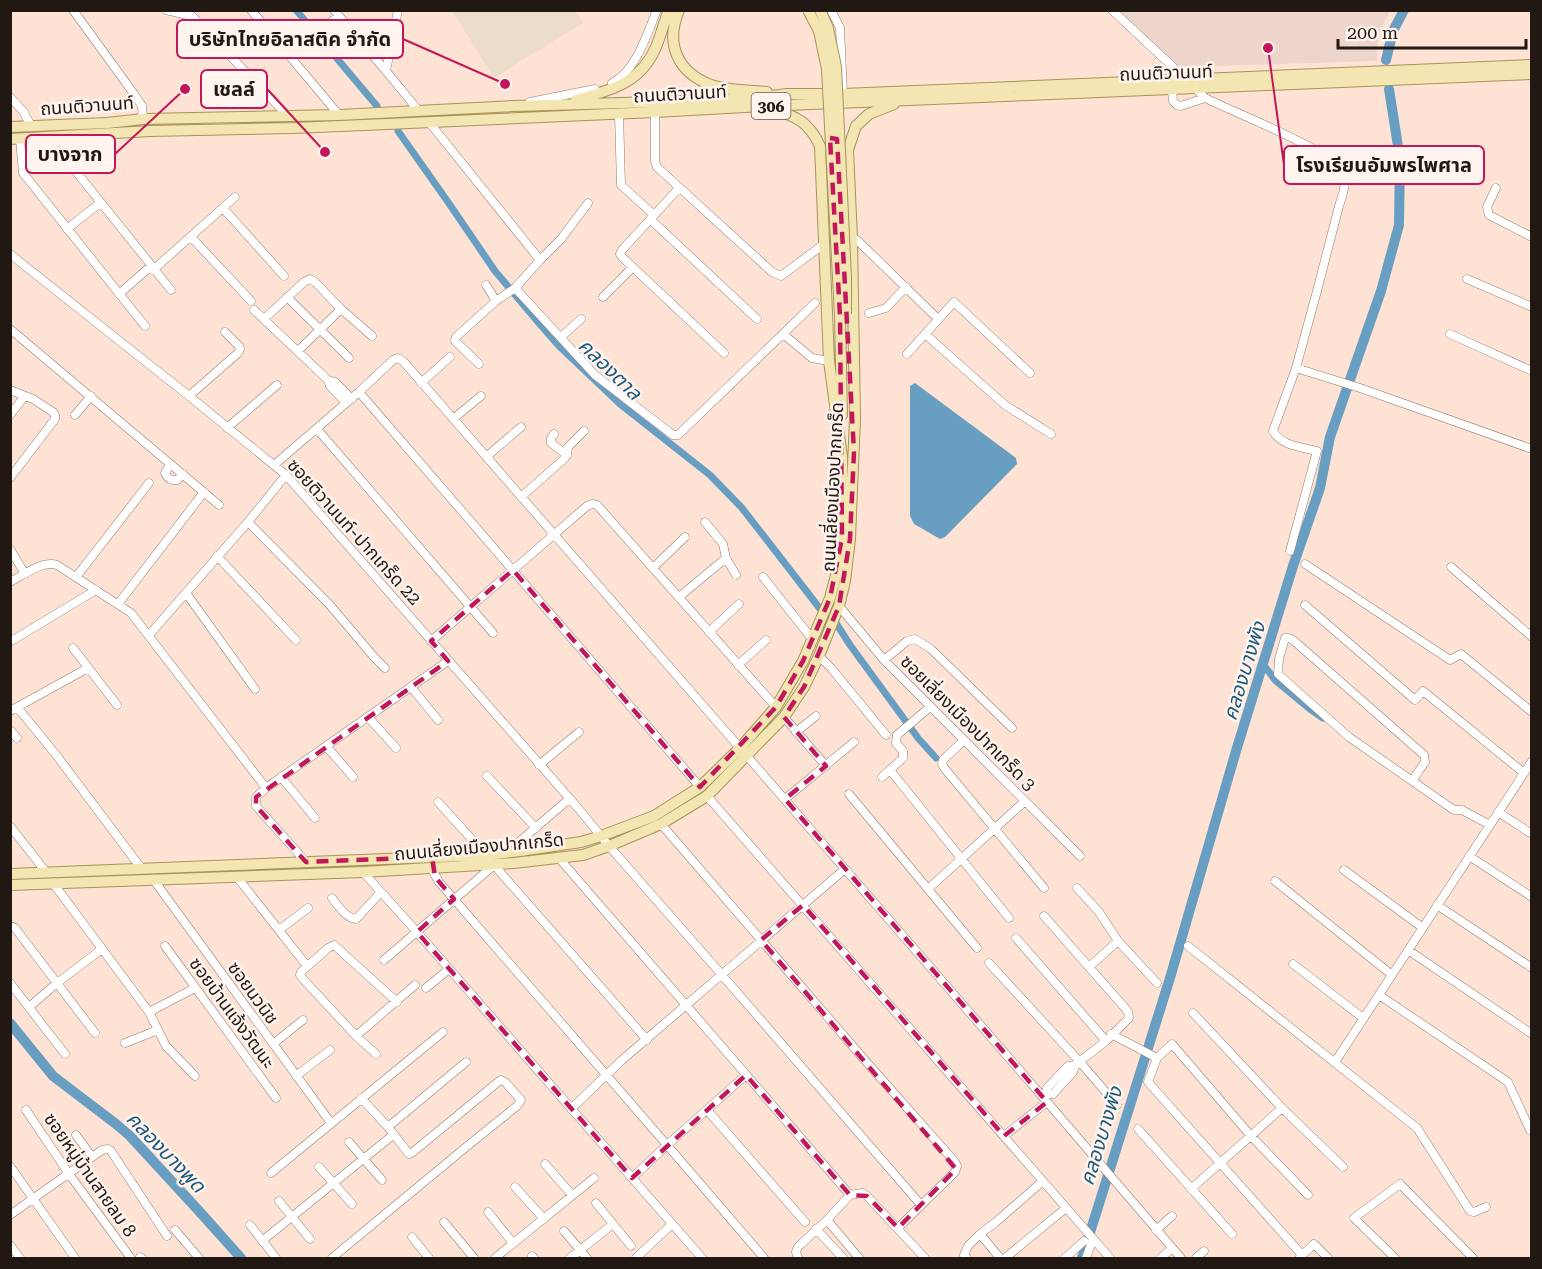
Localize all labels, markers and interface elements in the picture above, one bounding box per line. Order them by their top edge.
scale bar [1338,12,1526,50]
callout: บริษัทไทยอิลาสติค จำกัด [177,20,403,58]
text: 200 m [1347,22,1398,43]
text: บริษัทไทยอิลาสติค จำกัด [189,27,391,51]
street label: ถนนติวานนท์ [1119,60,1213,85]
callout: เชลล์ [201,70,267,108]
text: เชลล์ [213,77,255,101]
street label: ถนนติวานนท์ [633,81,727,106]
street label: ถนนติวานนท์ [40,92,134,119]
road number: 306 [752,93,790,119]
callout: บางจาก [26,135,115,173]
text: บางจาก [37,142,103,166]
callout: โรงเรียนอัมพรไพศาล [1284,146,1484,184]
text: โรงเรียนอัมพรไพศาล [1296,153,1472,177]
water label: คลองตาล [574,333,647,405]
street label: ถนนเลี่ยงเมืองปากเกร็ด [816,401,847,572]
street label: ซอยติวานนท์-ปากเกร็ด 22 [283,454,426,609]
water label: คลองบางพัง [1218,618,1271,723]
street label: ซอยเลี่ยงเมืองปากเกร็ด 3 [896,649,1042,795]
street label: ถนนเลี่ยงเมืองปากเกร็ด [393,827,565,864]
street label: ซอยบ้านแจ้งวัฒนะ [185,953,280,1072]
street label: ซอยนวนิช [224,957,283,1028]
water label: คลองบางพัง [1075,1083,1128,1188]
water label: คลองบางพูด [121,1107,211,1199]
street label: ซอยหมู่บ้านสายลม 8 [38,1109,141,1242]

